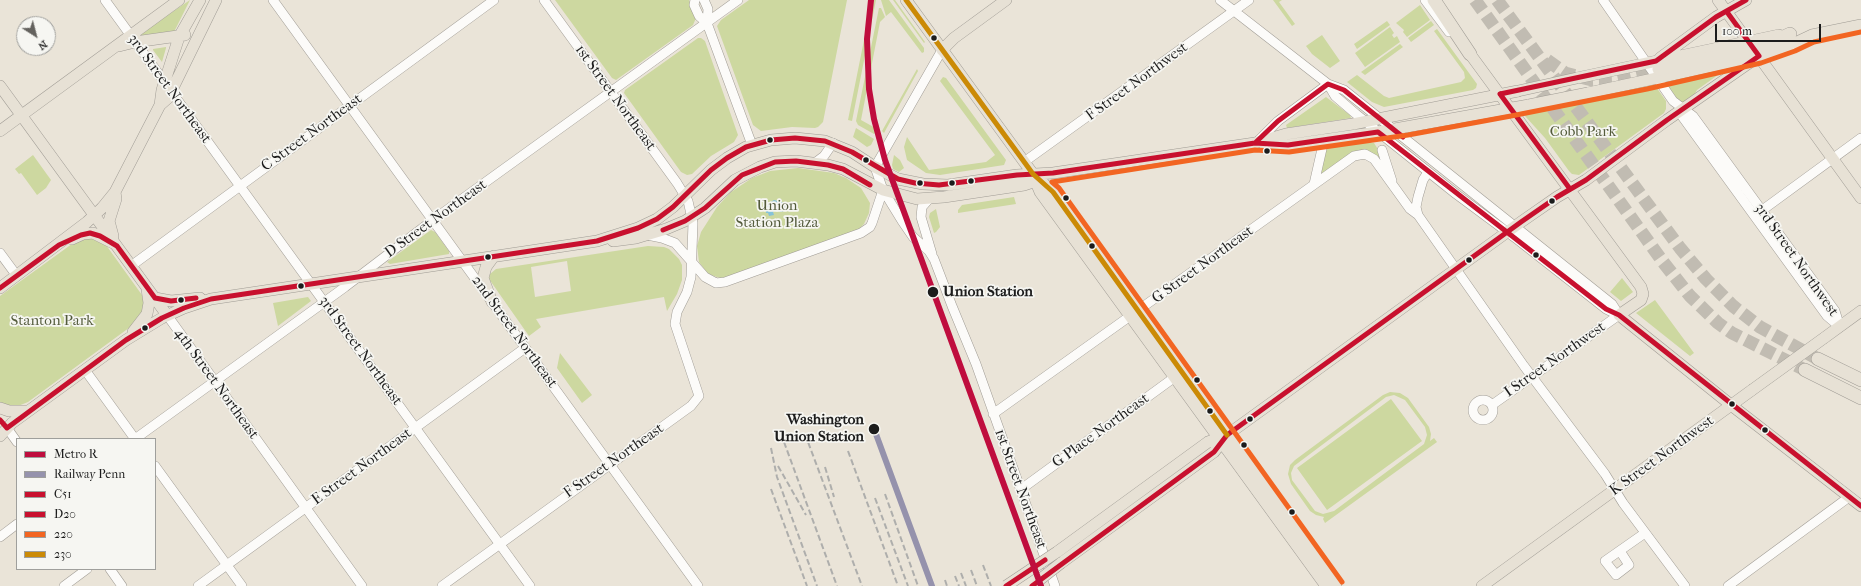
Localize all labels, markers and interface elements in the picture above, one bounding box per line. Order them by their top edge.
north arrow [16,16,56,56]
scale bar [1717,16,1823,42]
text: 100 m [1722,24,1752,38]
street label: 3rd Street Northeast [123,31,215,147]
unlabelled marker [929,33,939,43]
text: N [36,38,50,53]
street label: F Street Northwest [1082,39,1192,125]
street label: 1st Street Northeast [571,42,659,154]
street label: C Street Northeast [258,90,366,176]
park label: Cobb Park [1550,123,1616,141]
unlabelled marker [765,135,775,145]
unlabelled marker [1262,146,1272,156]
unlabelled marker [861,155,871,165]
street label: D Street Northeast [382,176,490,262]
unlabelled marker [966,176,976,186]
unlabelled marker [915,178,925,188]
unlabelled marker [947,178,957,188]
unlabelled marker [1061,193,1071,203]
unlabelled marker [1547,196,1557,206]
park label: Union Station Plaza [736,197,818,232]
street label: 3rd Street Northwest [1750,200,1842,320]
street label: G Street Northeast [1149,222,1257,308]
unlabelled marker [1087,241,1097,251]
unlabelled marker [1531,250,1541,260]
unlabelled marker [483,252,493,262]
unlabelled marker [1464,255,1474,265]
street label: 2nd Street Northeast [467,272,561,392]
unlabelled marker [296,281,306,291]
place label: Union Station [943,283,1033,301]
marker: Union Station [926,285,940,299]
street label: 3rd Street Northeast [314,293,406,409]
unlabelled marker [176,295,186,305]
park label: Stanton Park [10,312,94,330]
street label: I Street Northwest [1501,318,1609,402]
unlabelled marker [140,323,150,333]
street label: 4th Street Northeast [170,325,262,443]
unlabelled marker [1192,375,1202,385]
street label: G Place Northeast [1049,390,1153,472]
unlabelled marker [1727,399,1737,409]
unlabelled marker [1205,406,1215,416]
place label: Washington Union Station [774,411,864,446]
street label: K Street Northwest [1606,412,1718,500]
unlabelled marker [1245,414,1255,424]
street label: F Street Northeast [560,420,668,502]
marker: Washington Union Station [867,422,881,436]
street label: E Street Northeast [308,425,416,509]
unlabelled marker [1760,425,1770,435]
street label: 1st Street Northeast [990,427,1050,551]
legend [16,438,156,570]
unlabelled marker [1239,440,1249,450]
text: Metro R [54,447,97,461]
text: Railway Penn [54,467,125,481]
text: C51 [54,487,72,501]
text: D20 [54,507,76,521]
unlabelled marker [1287,507,1297,517]
text: 220 [54,527,73,541]
text: 230 [54,547,72,561]

